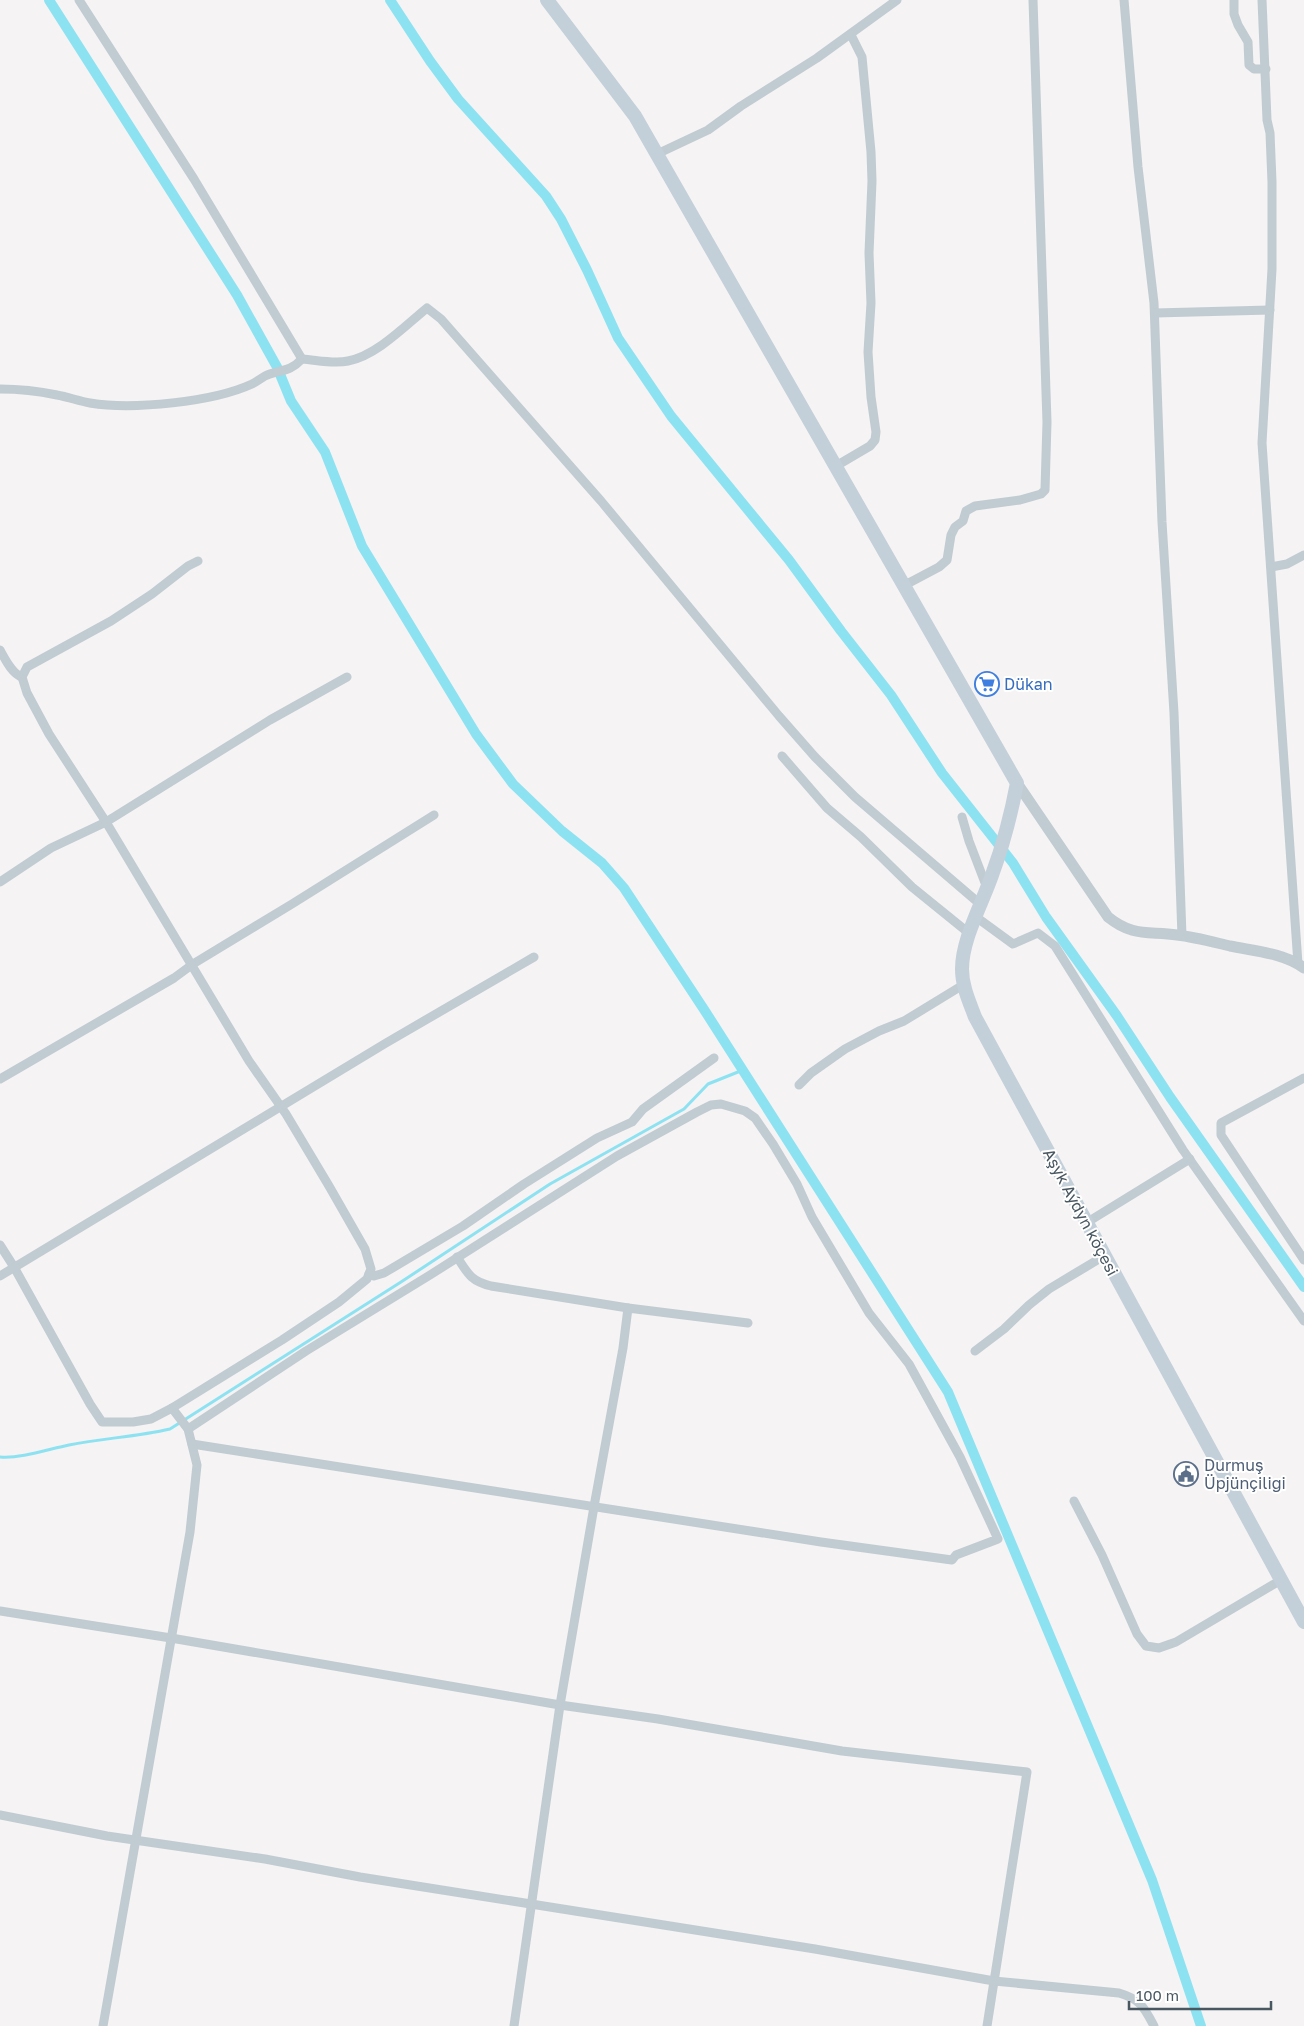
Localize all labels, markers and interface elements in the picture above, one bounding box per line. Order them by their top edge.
supermarket icon: Dükan [974,671,1000,697]
place label: Dükan [1004,674,1053,694]
street label: Aşyk Aýdyn köçesi [1039,1145,1123,1279]
place label: Durmuş Üpjünçiligi [1204,1455,1286,1493]
public building icon: Durmuş Üpjünçiligi [1173,1461,1199,1487]
scale bar [1129,1978,1272,2010]
text: 100 m [1136,1986,1179,2004]

